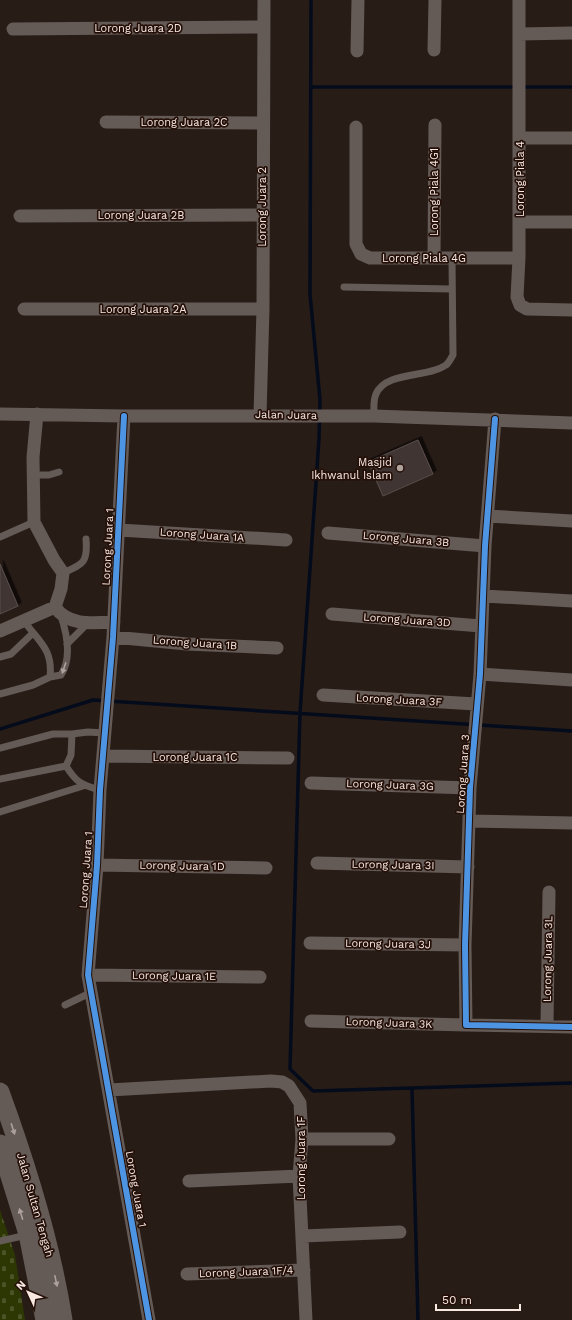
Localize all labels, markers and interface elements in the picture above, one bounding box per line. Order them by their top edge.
street label: Lorong Juara 2D [94,22,182,35]
street label: Lorong Juara 2C [140,116,228,129]
street label: Lorong Piala 4 [514,141,527,217]
street label: Lorong Piala 4G1 [428,148,441,236]
street label: Lorong Juara 2 [256,167,269,247]
street label: Lorong Juara 2B [98,209,184,222]
street label: Lorong Piala 4G [382,252,466,265]
street label: Lorong Juara 2A [100,303,186,316]
street label: Jalan Juara [255,408,317,422]
place label: Masjid Ikhwanul Islam [311,456,392,482]
marker: Masjid Ikhwanul Islam [395,463,405,473]
street label: Lorong Juara 1 [99,508,117,586]
street label: Lorong Juara 1A [159,526,245,544]
street label: Lorong Juara 3B [362,529,450,549]
street label: Lorong Juara 3D [363,610,451,630]
street label: Lorong Juara 1B [152,634,238,652]
one-way arrow [61,662,67,674]
street label: Lorong Juara 3F [356,691,443,709]
street label: Lorong Juara 3 [454,734,472,814]
street label: Lorong Juara 1C [153,751,238,764]
street label: Lorong Juara 3G [346,777,434,793]
street label: Lorong Juara 1 [77,831,95,909]
street label: Lorong Juara 3I [351,858,435,872]
street label: Lorong Juara 1D [139,859,225,873]
street label: Lorong Juara 3L [541,915,555,1002]
street label: Lorong Juara 3J [345,937,431,951]
street label: Lorong Juara 1E [132,969,216,983]
street label: Lorong Juara 3K [345,1015,433,1031]
street label: Lorong Juara 1F [295,1116,308,1200]
one-way arrow [10,1123,16,1135]
street label: Lorong Juara 1 [123,1150,149,1228]
street label: Jalan Sultan Tengah [14,1151,56,1259]
one-way arrow [18,1207,24,1219]
street label: Lorong Juara 1F/4 [199,1264,294,1280]
north arrow [8,1272,48,1312]
one-way arrow [54,1275,60,1287]
text: N [14,1278,29,1293]
scale bar [436,1286,520,1312]
text: 50 m [442,1293,472,1307]

